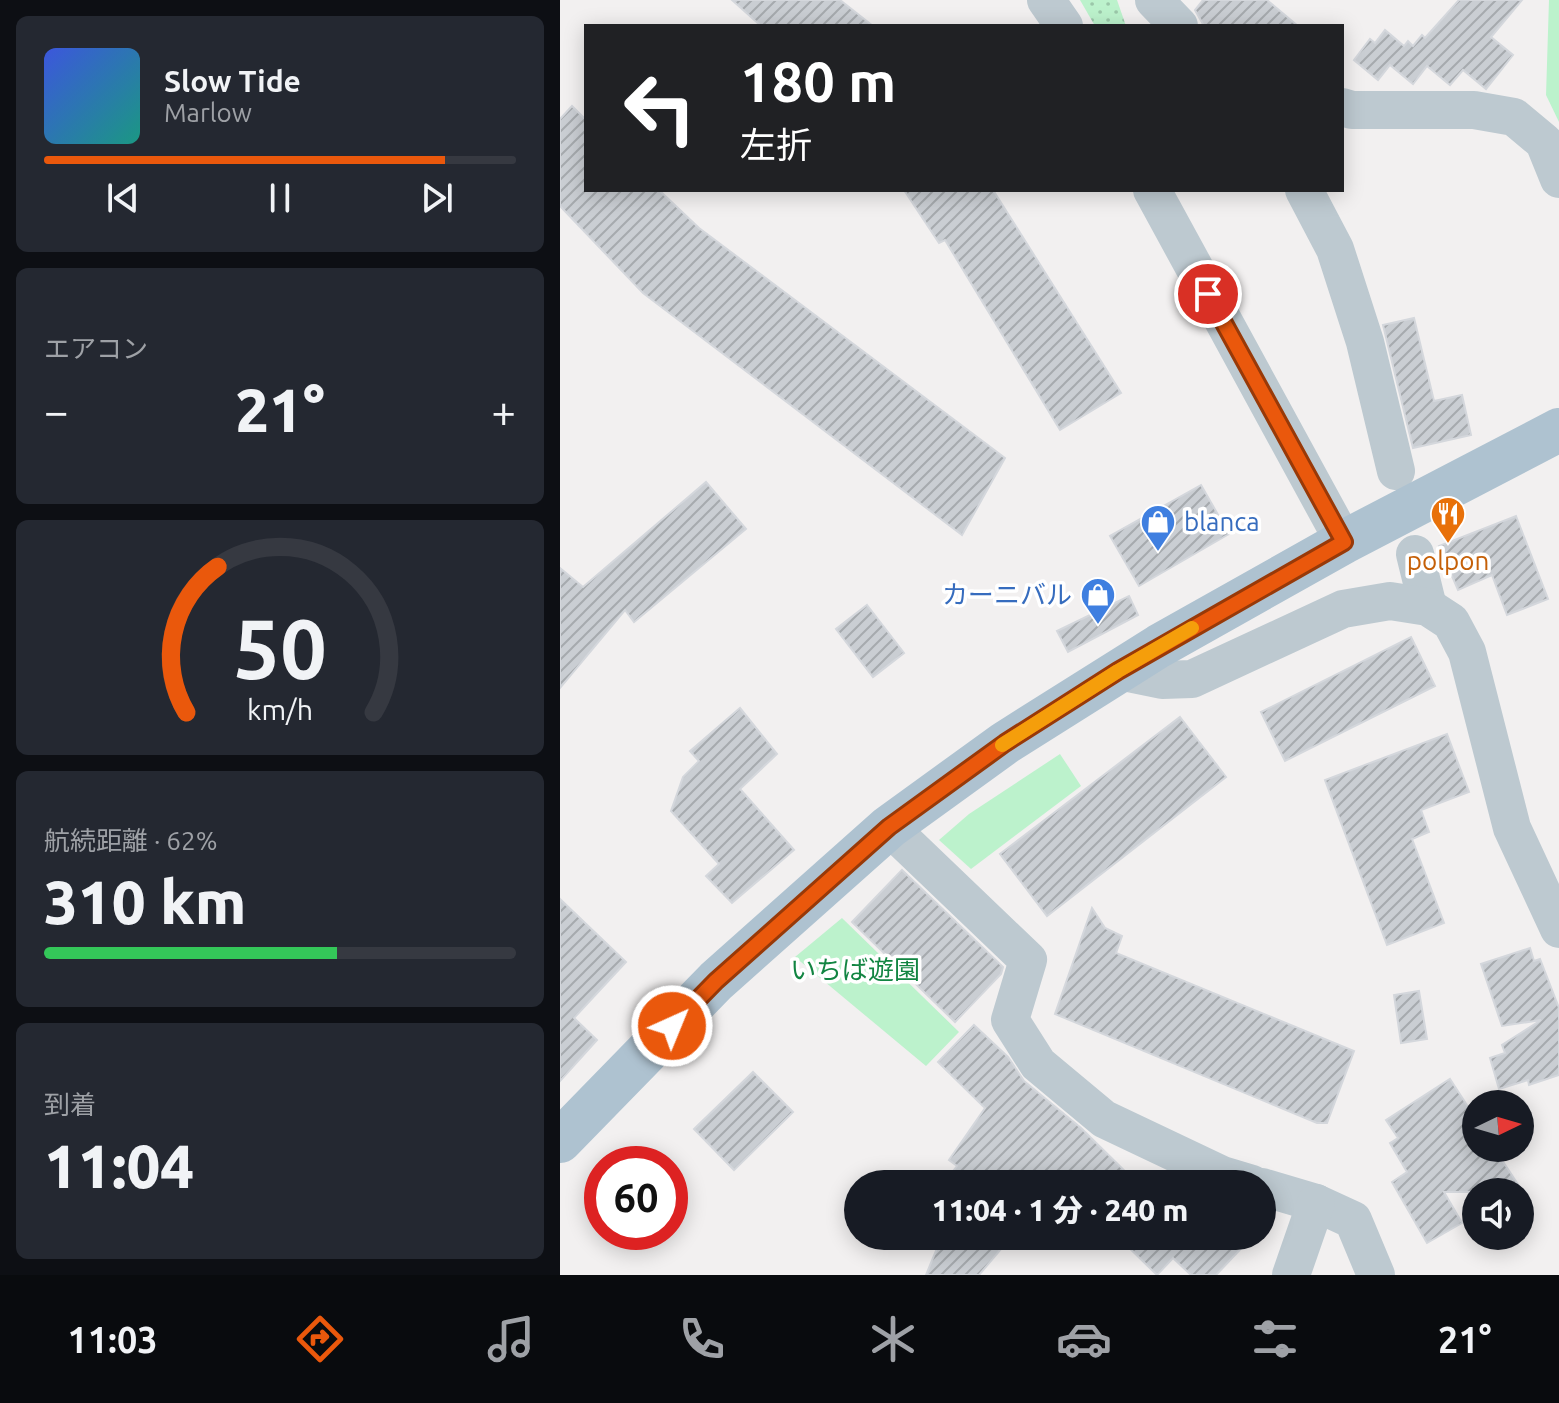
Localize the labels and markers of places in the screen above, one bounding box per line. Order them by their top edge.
pin [1174,260,1242,328]
restaurant icon: polpon [1429,495,1467,545]
shop icon: blanca [1139,503,1177,553]
place label: blanca [1184,507,1260,536]
place label: polpon [1407,546,1489,575]
shop icon: カーニバル [1079,576,1117,626]
place label: カーニバル [942,580,1072,609]

